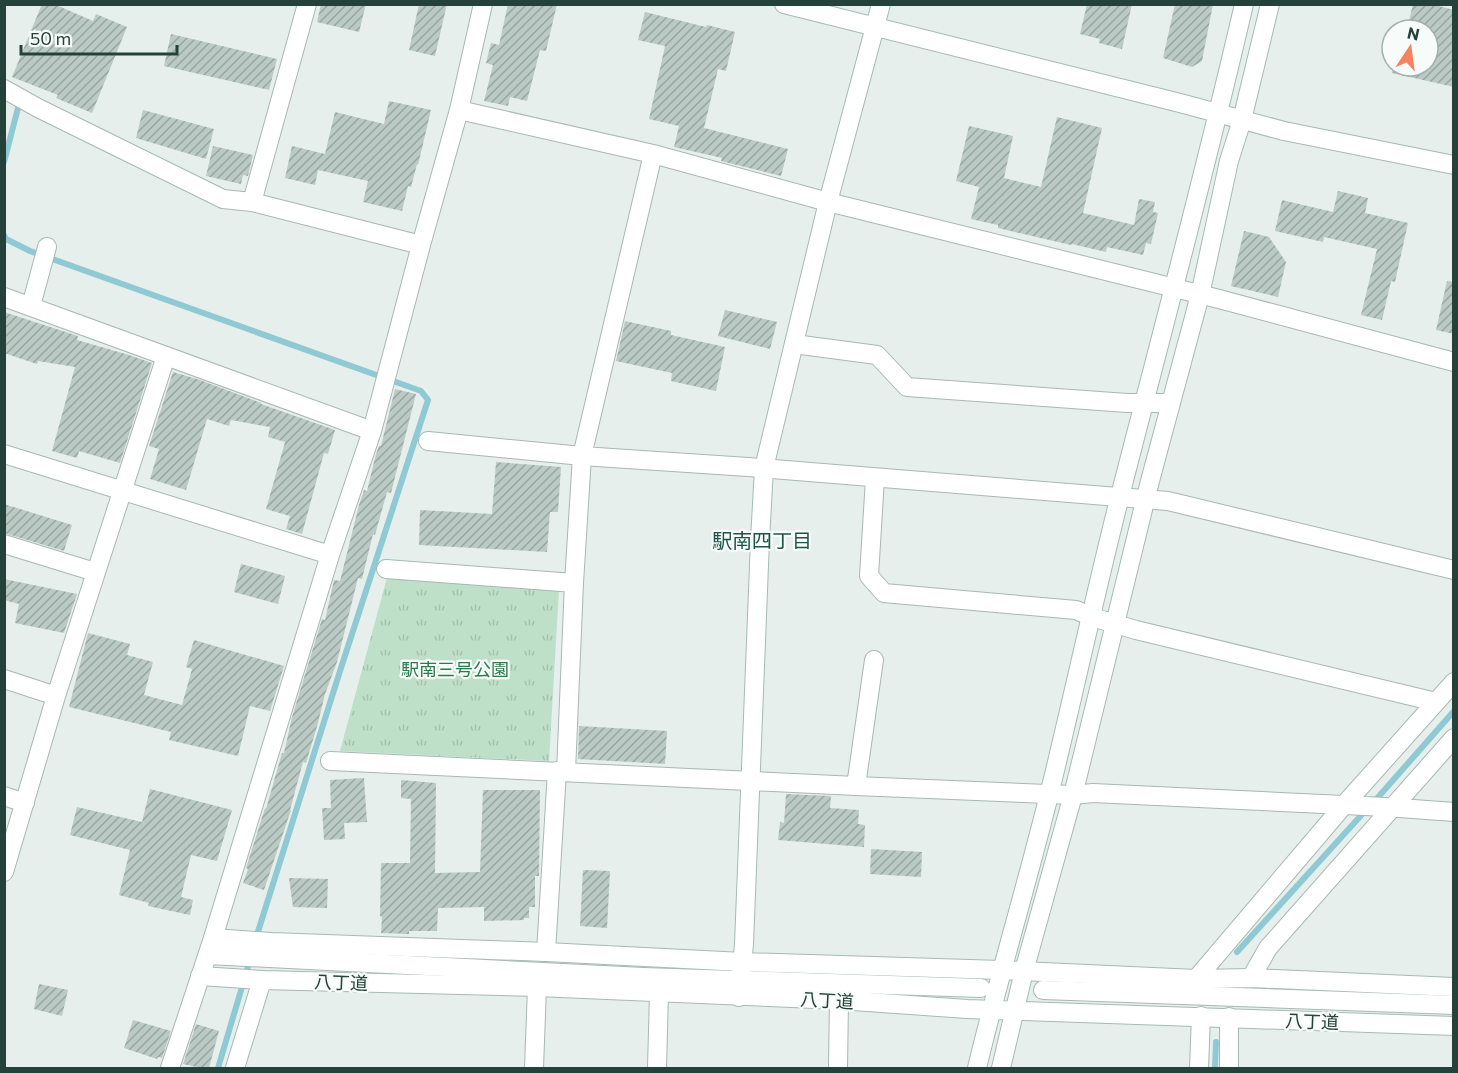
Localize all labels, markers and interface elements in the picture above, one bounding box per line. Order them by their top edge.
scale bar [21,18,177,56]
north arrow [1380,18,1440,78]
text: N [1406,22,1421,44]
text: 50 m [30,27,71,49]
district label: 駅南四丁目 [712,528,812,552]
park label: 駅南三号公園 [401,658,509,680]
street label: 八丁道 [314,970,368,994]
street label: 八丁道 [799,988,855,1012]
street label: 八丁道 [1285,1009,1339,1033]

